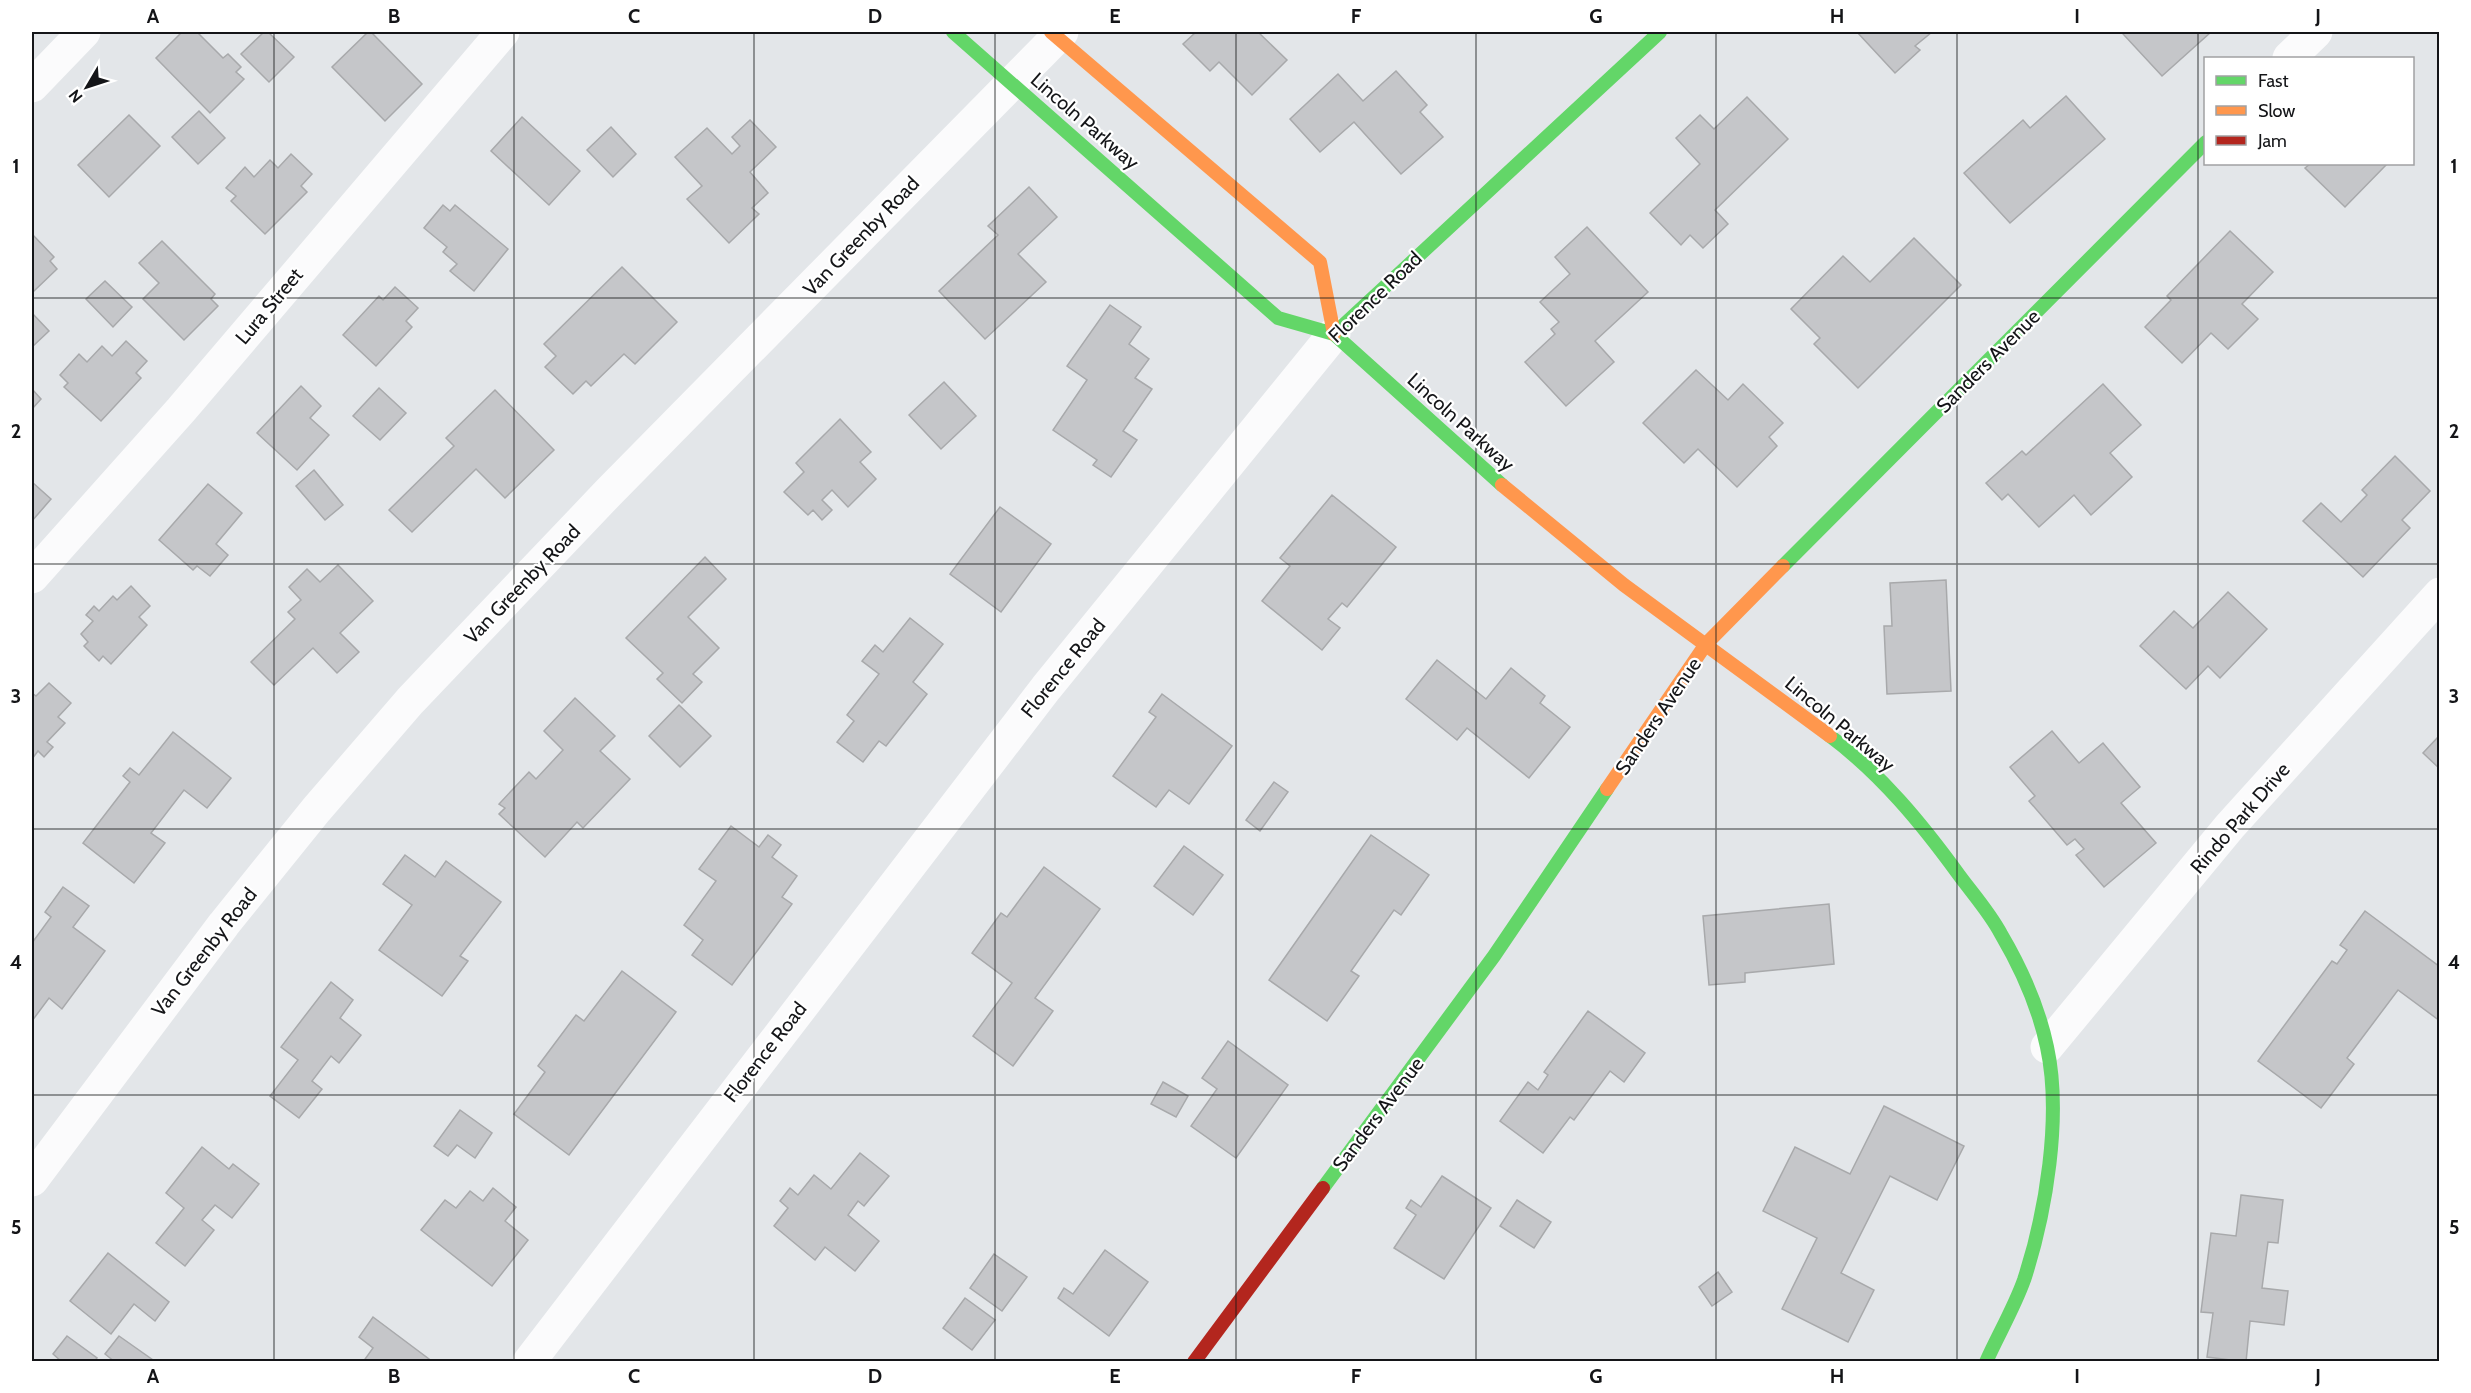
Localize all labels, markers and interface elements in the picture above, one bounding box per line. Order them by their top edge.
text: A [147,4,160,28]
text: B [388,4,400,28]
text: C [628,4,640,28]
text: D [868,4,882,28]
text: E [1109,4,1121,28]
text: F [1351,4,1362,28]
text: G [1589,4,1603,28]
text: H [1830,4,1844,28]
text: I [2074,4,2080,28]
text: J [2314,4,2321,28]
north arrow [57,57,117,117]
legend [2204,57,2414,165]
street label: Lincoln Parkway [1026,67,1144,175]
text: Fast [2258,70,2289,92]
text: N [65,86,87,106]
text: Slow [2258,100,2295,122]
text: Jam [2257,130,2287,152]
text: 1 [12,154,20,178]
text: 1 [2450,154,2458,178]
street label: Van Greenby Road [798,171,924,301]
street label: Florence Road [1323,246,1427,348]
street label: Lura Street [230,263,308,349]
street label: Sanders Avenue [1931,304,2045,418]
street label: Lincoln Parkway [1403,368,1519,476]
text: 2 [11,419,21,443]
text: 2 [2449,419,2459,443]
street label: Van Greenby Road [459,519,585,649]
street label: Florence Road [1016,614,1110,722]
street label: Sanders Avenue [1610,653,1706,779]
street label: Lincoln Parkway [1780,671,1900,777]
text: 3 [11,684,21,708]
text: 3 [2449,684,2459,708]
street label: Rindo Park Drive [2185,758,2295,878]
street label: Van Greenby Road [146,883,262,1021]
text: 4 [10,950,22,974]
text: 4 [2448,950,2460,974]
street label: Florence Road [718,997,812,1107]
street label: Sanders Avenue [1327,1052,1429,1176]
text: 5 [11,1215,21,1239]
text: 5 [2449,1215,2459,1239]
text: A [147,1364,160,1388]
text: B [388,1364,400,1388]
text: C [628,1364,640,1388]
text: D [868,1364,882,1388]
text: E [1109,1364,1121,1388]
text: F [1351,1364,1362,1388]
text: G [1589,1364,1603,1388]
text: H [1830,1364,1844,1388]
text: I [2074,1364,2080,1388]
text: J [2314,1364,2321,1388]

